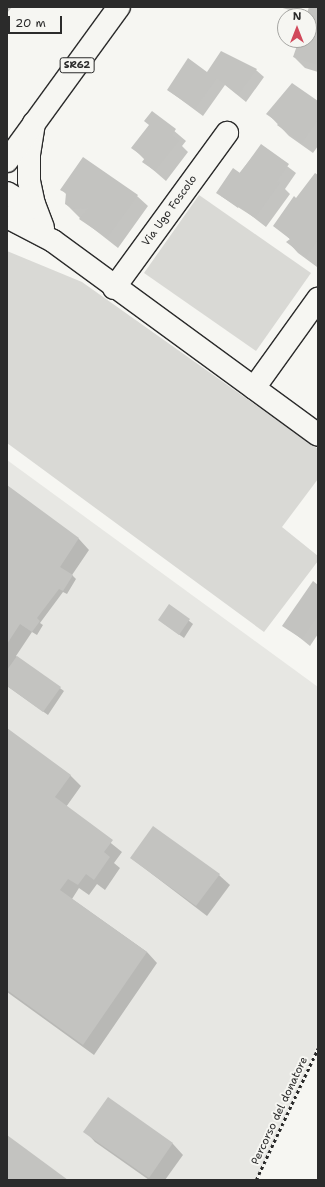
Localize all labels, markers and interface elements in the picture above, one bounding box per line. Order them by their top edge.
scale bar [10,8,64,34]
north arrow [277,8,317,48]
text: N [293,9,301,24]
text: 20 m [15,15,46,31]
road number: SR62 [59,57,95,73]
street label: Via Ugo Foscolo [140,173,200,249]
street label: Percorso del donatore [249,1055,311,1167]

